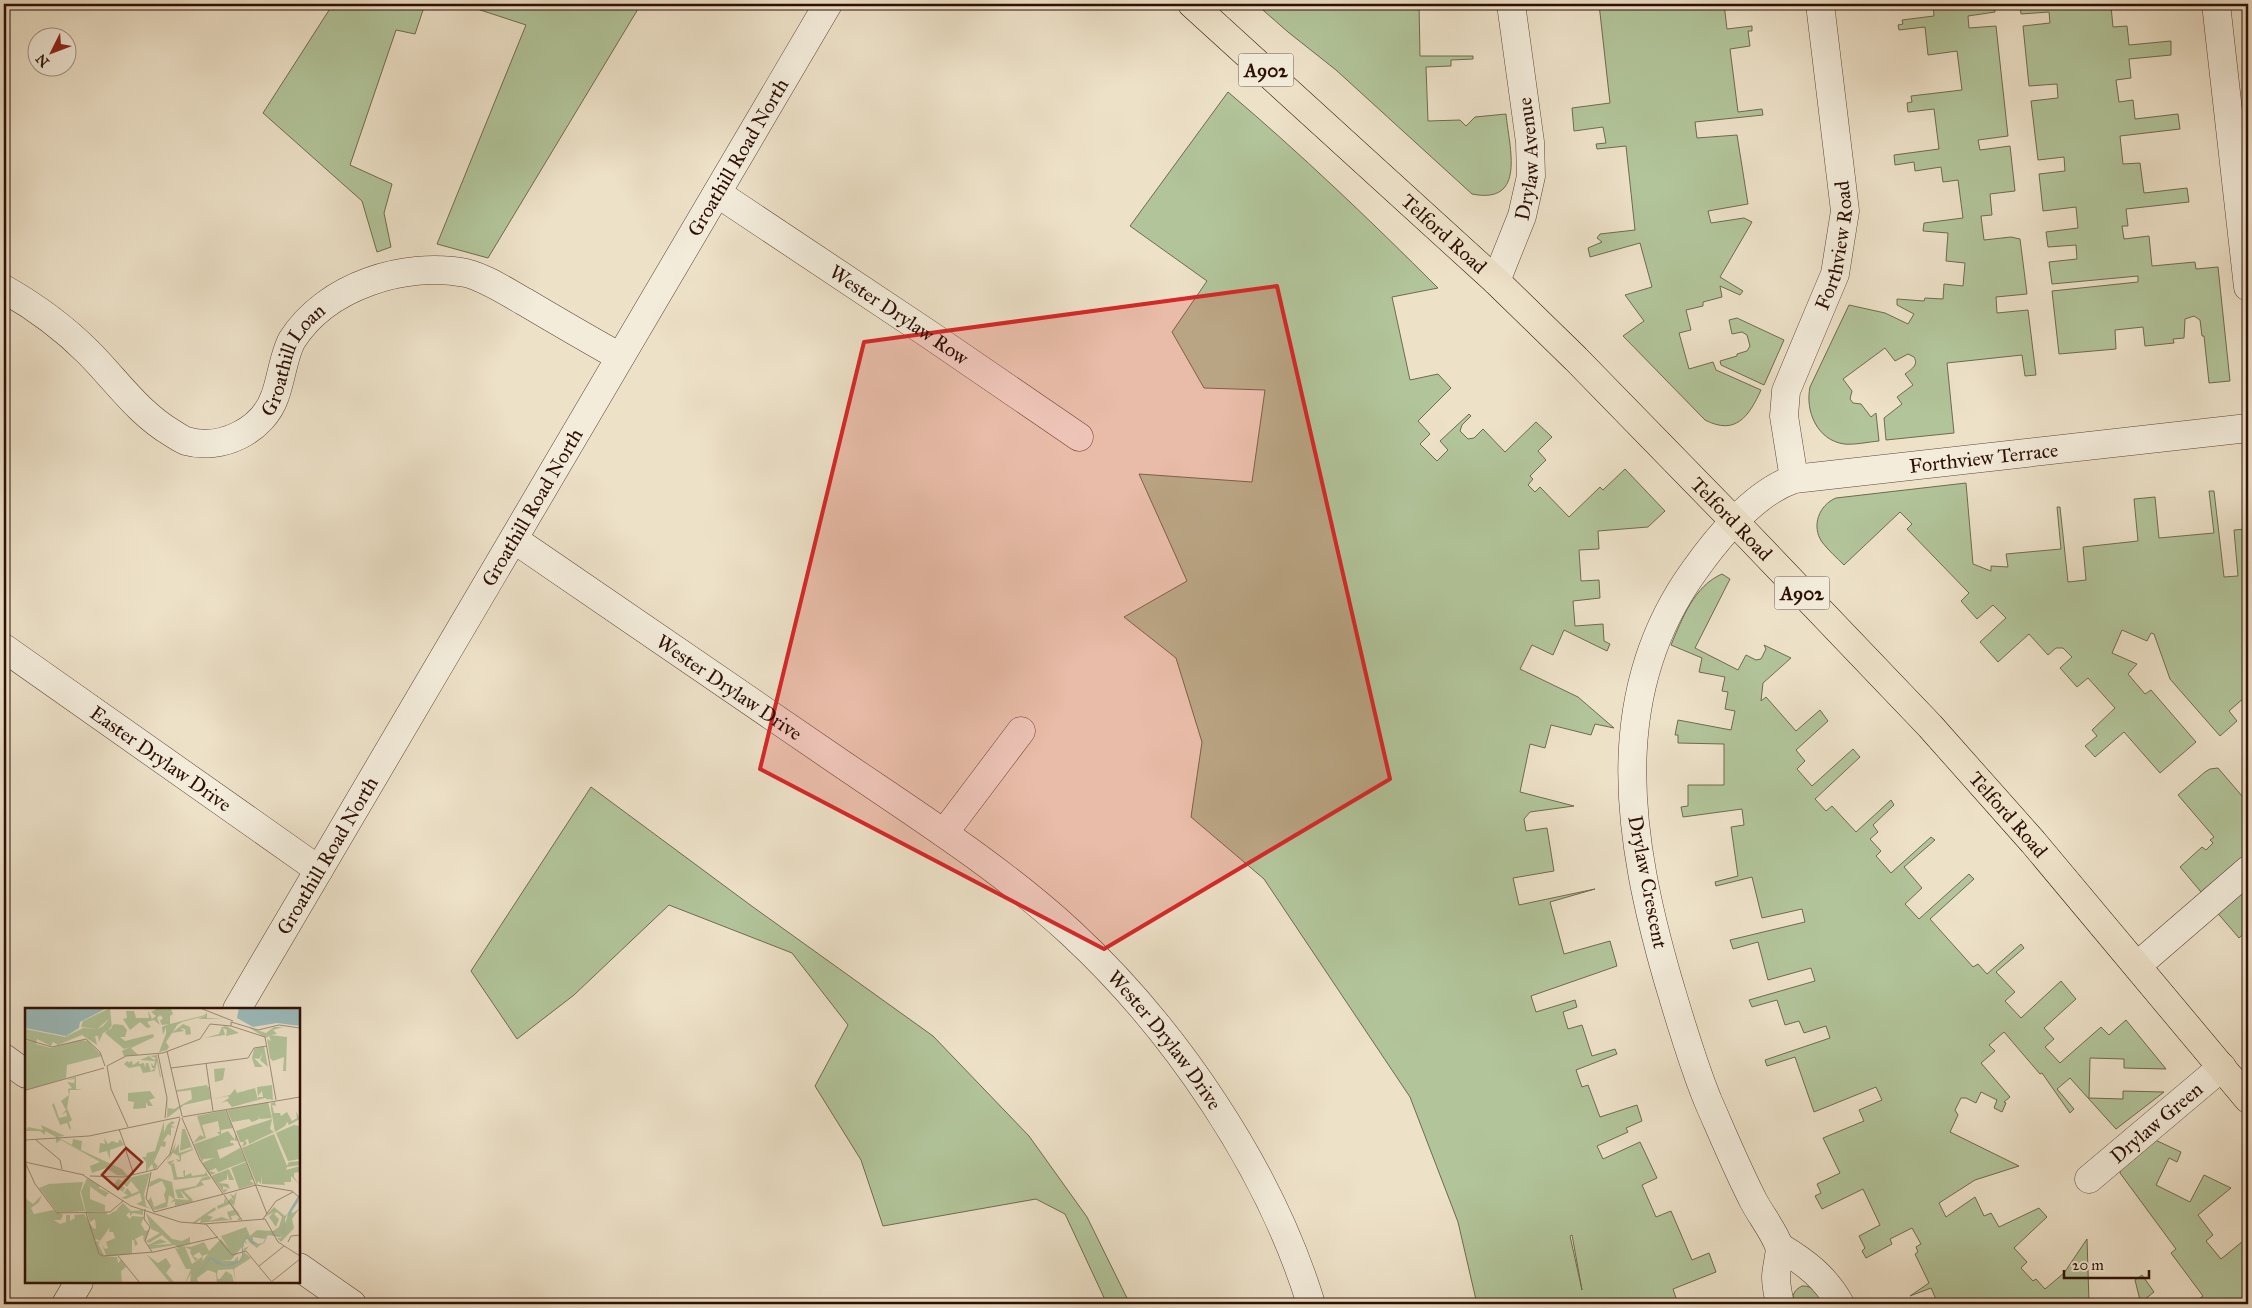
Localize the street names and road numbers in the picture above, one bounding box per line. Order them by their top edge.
road number: A902 [1238,54,1294,86]
street label: Groathill Road North [682,74,794,241]
street label: Drylaw Avenue [1509,96,1543,222]
street label: Forthview Road [1809,179,1857,313]
street label: Telford Road [1396,189,1492,279]
street label: Wester Drylaw Row [825,260,974,370]
street label: Groathill Loan [255,298,330,420]
street label: Groathill Road North [476,424,588,591]
street label: Forthview Terrace [1908,437,2059,478]
street label: Telford Road [1686,472,1777,566]
road number: A902 [1774,576,1830,610]
street label: Wester Drylaw Drive [652,629,807,745]
street label: Easter Drylaw Drive [86,701,236,817]
street label: Telford Road [1964,766,2053,862]
street label: Groathill Road North [272,772,383,939]
street label: Drylaw Crescent [1623,813,1673,951]
street label: Wester Drylaw Drive [1103,965,1227,1114]
street label: Drylaw Green [2105,1077,2207,1168]

